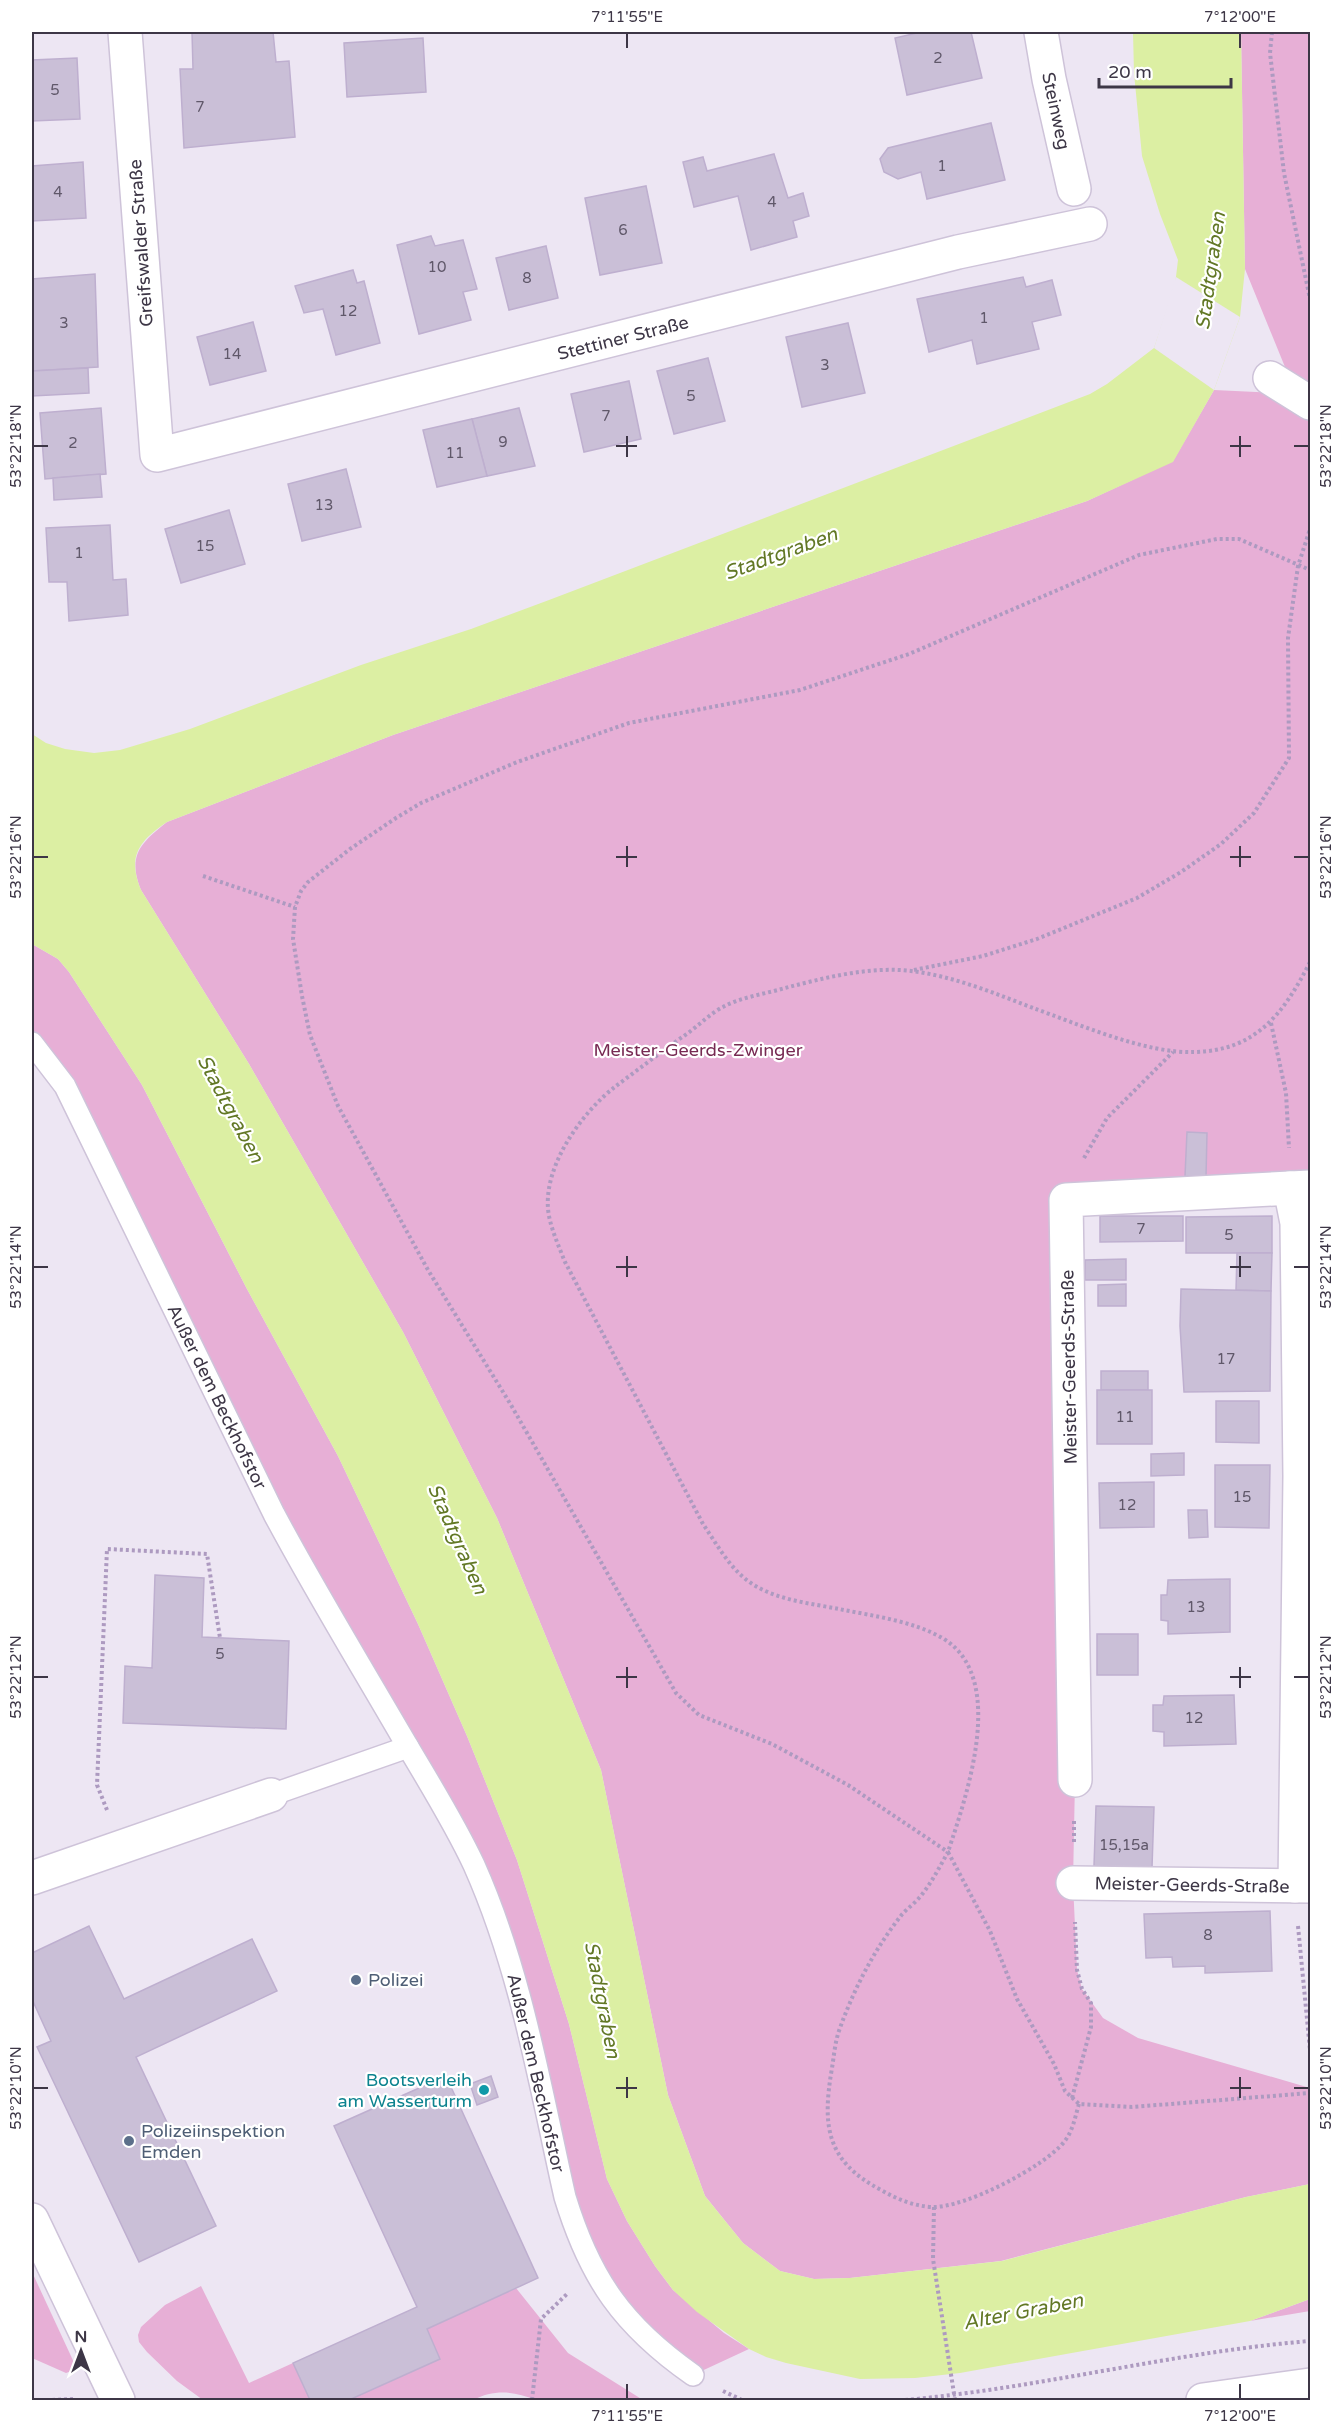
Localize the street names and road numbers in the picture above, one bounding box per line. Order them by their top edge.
street label: Steinweg [1037,70,1075,152]
street label: Greifswalder Straße [124,158,158,328]
street label: Stettiner Straße [555,311,691,365]
street label: Meister-Geerds-Straße [1056,1269,1082,1465]
street label: Außer dem Beckhofstor [163,1301,272,1493]
street label: Meister-Geerds-Straße [1094,1872,1290,1898]
street label: Außer dem Beckhofstor [502,1971,570,2175]

